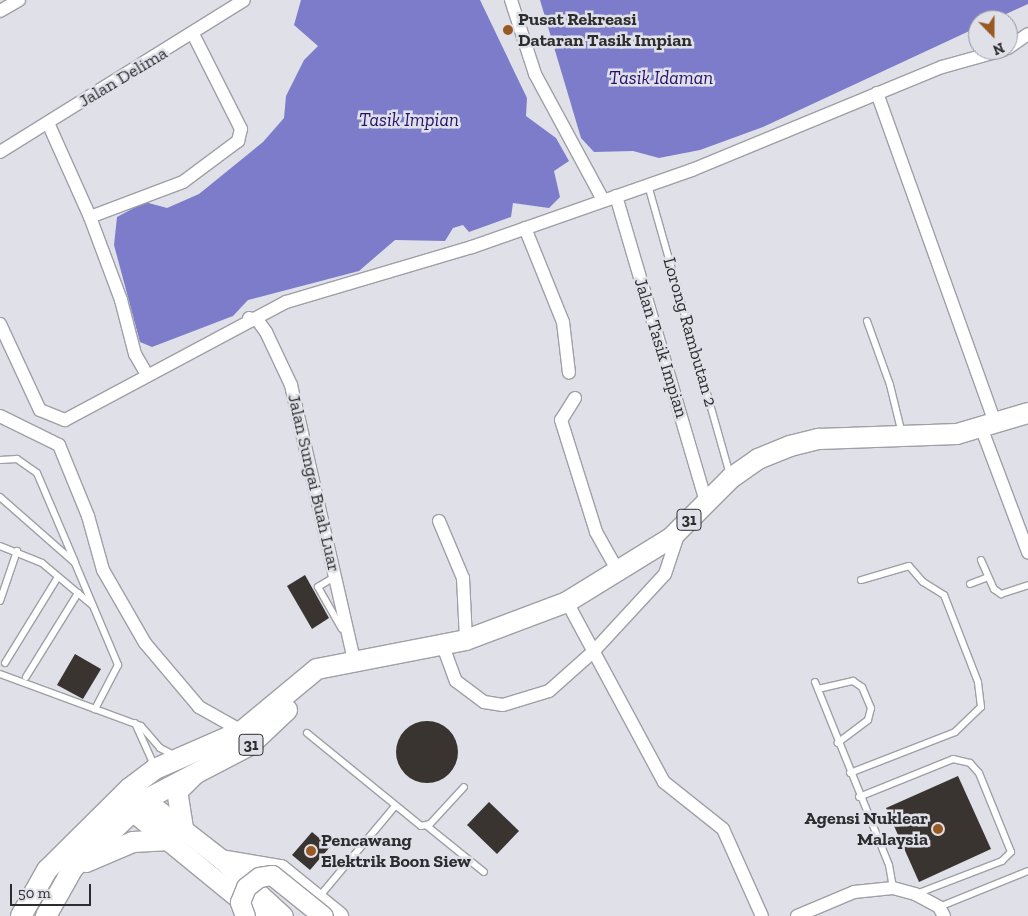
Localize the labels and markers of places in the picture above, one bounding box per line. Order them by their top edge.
place label: Pusat Rekreasi Dataran Tasik Impian [518,9,692,52]
marker: Pusat Rekreasi Dataran Tasik Impian [502,24,514,36]
place label: Agensi Nuklear Malaysia [805,808,928,851]
marker: Agensi Nuklear Malaysia [932,823,944,835]
place label: Pencawang Elektrik Boon Siew [321,830,471,872]
marker: Pencawang Elektrik Boon Siew [305,845,317,857]

